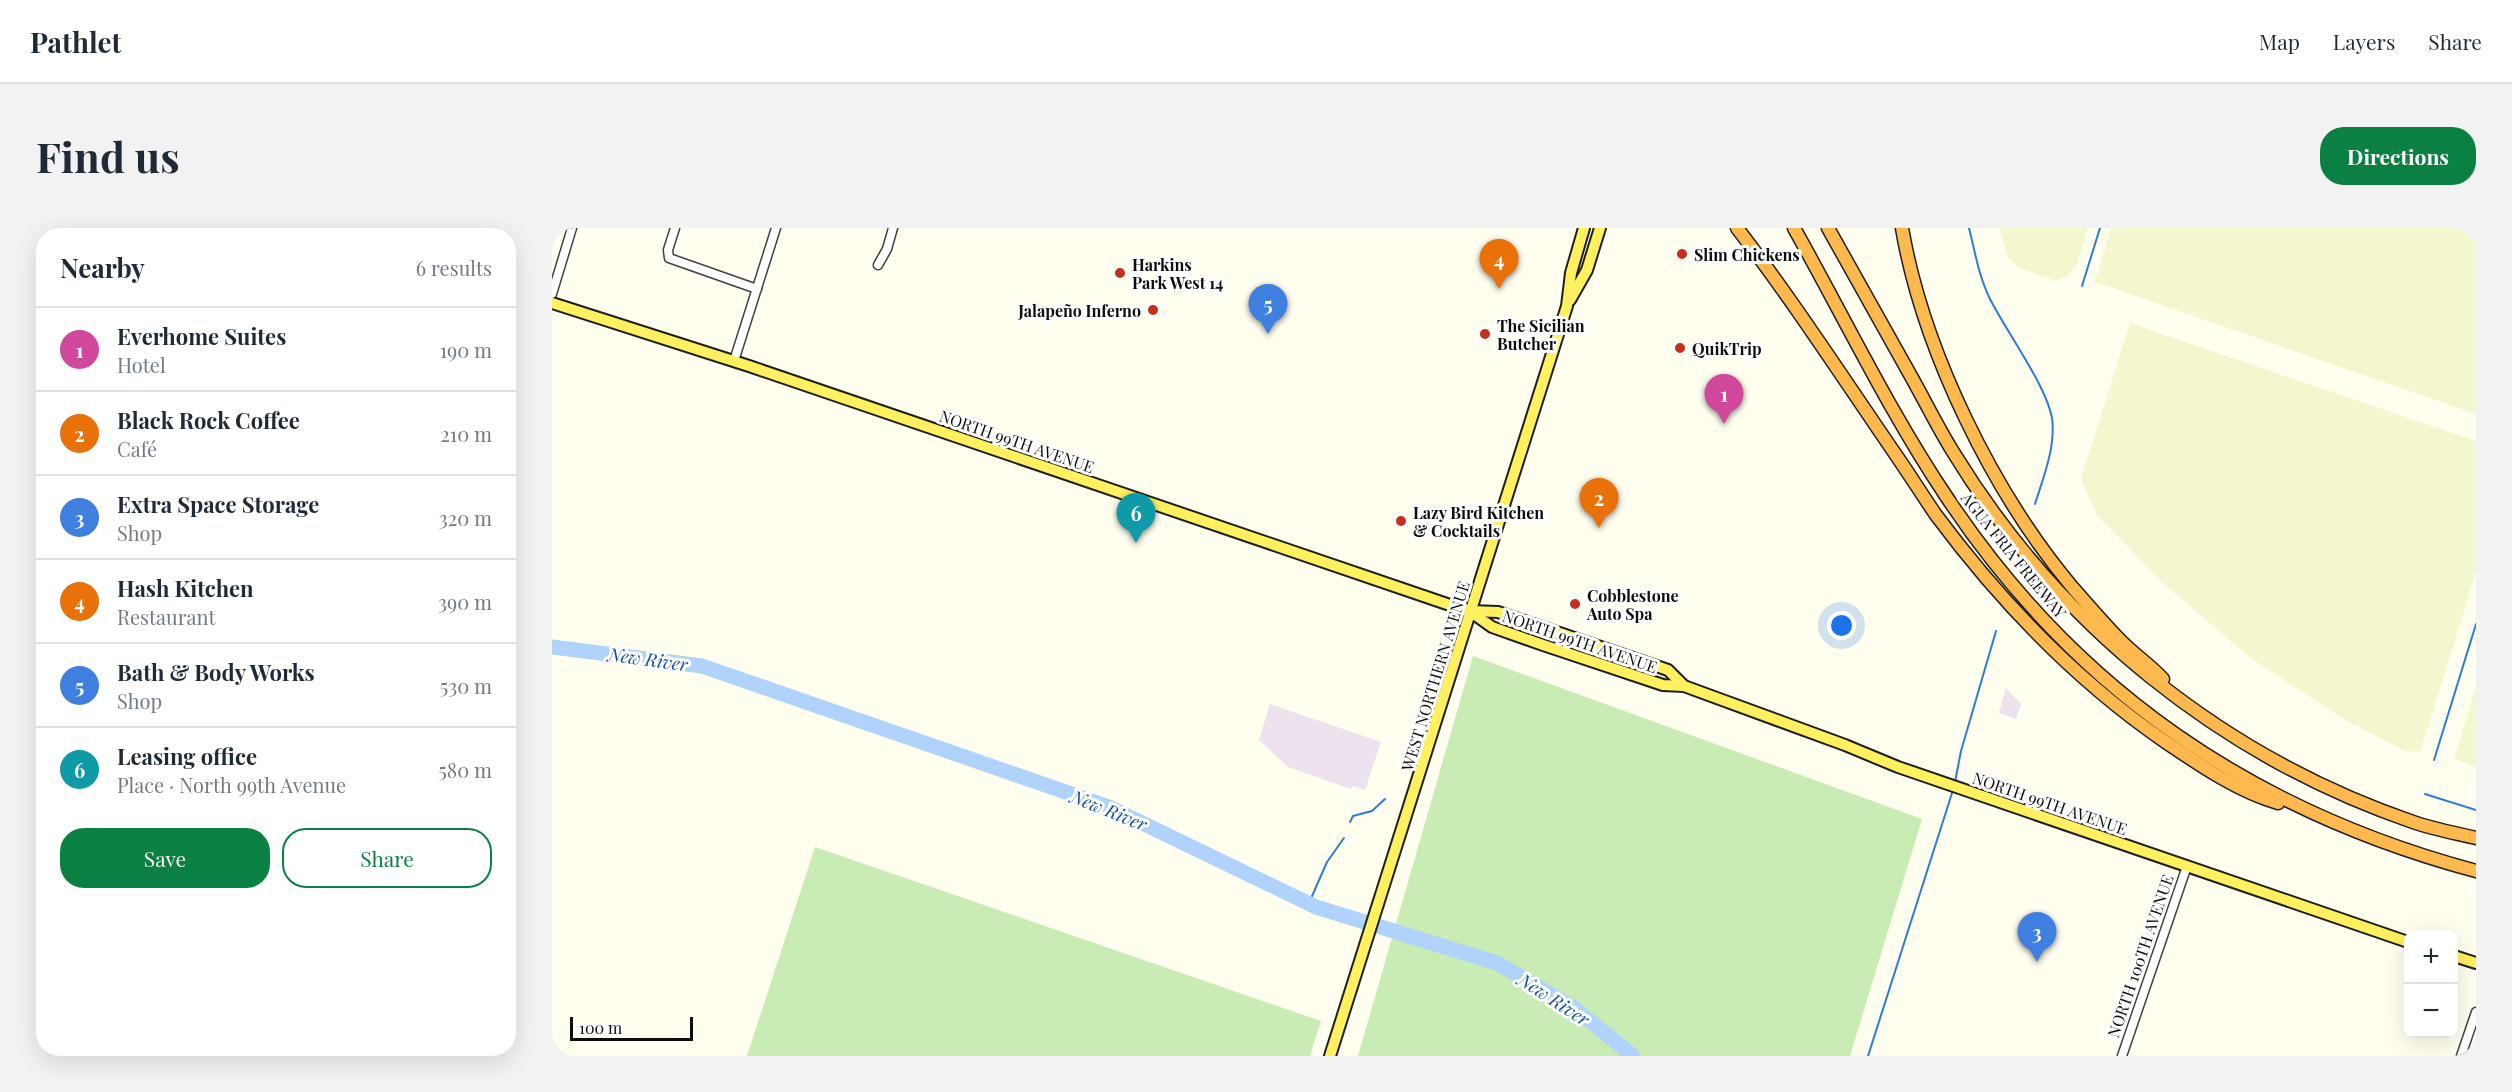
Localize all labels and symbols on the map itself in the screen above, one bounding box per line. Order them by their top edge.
pin: 4 [1480,239,1518,289]
place label: Slim Chickens [1694,244,1800,265]
marker: Slim Chickens [1675,247,1689,261]
place label: Harkins Park West 14 [1132,254,1224,293]
marker: Harkins Park West 14 [1113,266,1127,280]
pin: 5 [1248,285,1288,334]
place label: Jalapeño Inferno [1017,300,1141,321]
marker: Jalapeño Inferno [1146,303,1160,317]
place label: The Sicilian Butcher [1497,315,1585,354]
marker: The Sicilian Butcher [1478,327,1492,341]
place label: QuikTrip [1692,338,1762,359]
marker: QuikTrip [1673,341,1687,355]
pin: 1 [1704,374,1744,424]
street label: NORTH 99TH AVENUE [937,405,1097,477]
pin: 2 [1580,478,1618,528]
street label: AGUA FRIA FREEWAY [1956,487,2072,623]
pin: 6 [1116,494,1156,543]
place label: Lazy Bird Kitchen & Cocktails [1413,502,1544,541]
marker: Lazy Bird Kitchen & Cocktails [1394,514,1408,528]
street label: WEST NORTHERN AVENUE [1396,578,1474,774]
place label: Cobblestone Auto Spa [1586,585,1679,624]
marker: Cobblestone Auto Spa [1568,597,1582,611]
street label: NORTH 99TH AVENUE [1500,605,1660,677]
your location [1827,611,1856,640]
water label: New River [605,641,690,677]
street label: NORTH 99TH AVENUE [1970,767,2130,839]
water label: New River [1066,783,1152,837]
street label: NORTH 100TH AVENUE [2102,872,2178,1040]
pin: 3 [2018,912,2056,962]
water label: New River [1512,966,1595,1032]
scale bar [570,1014,693,1042]

